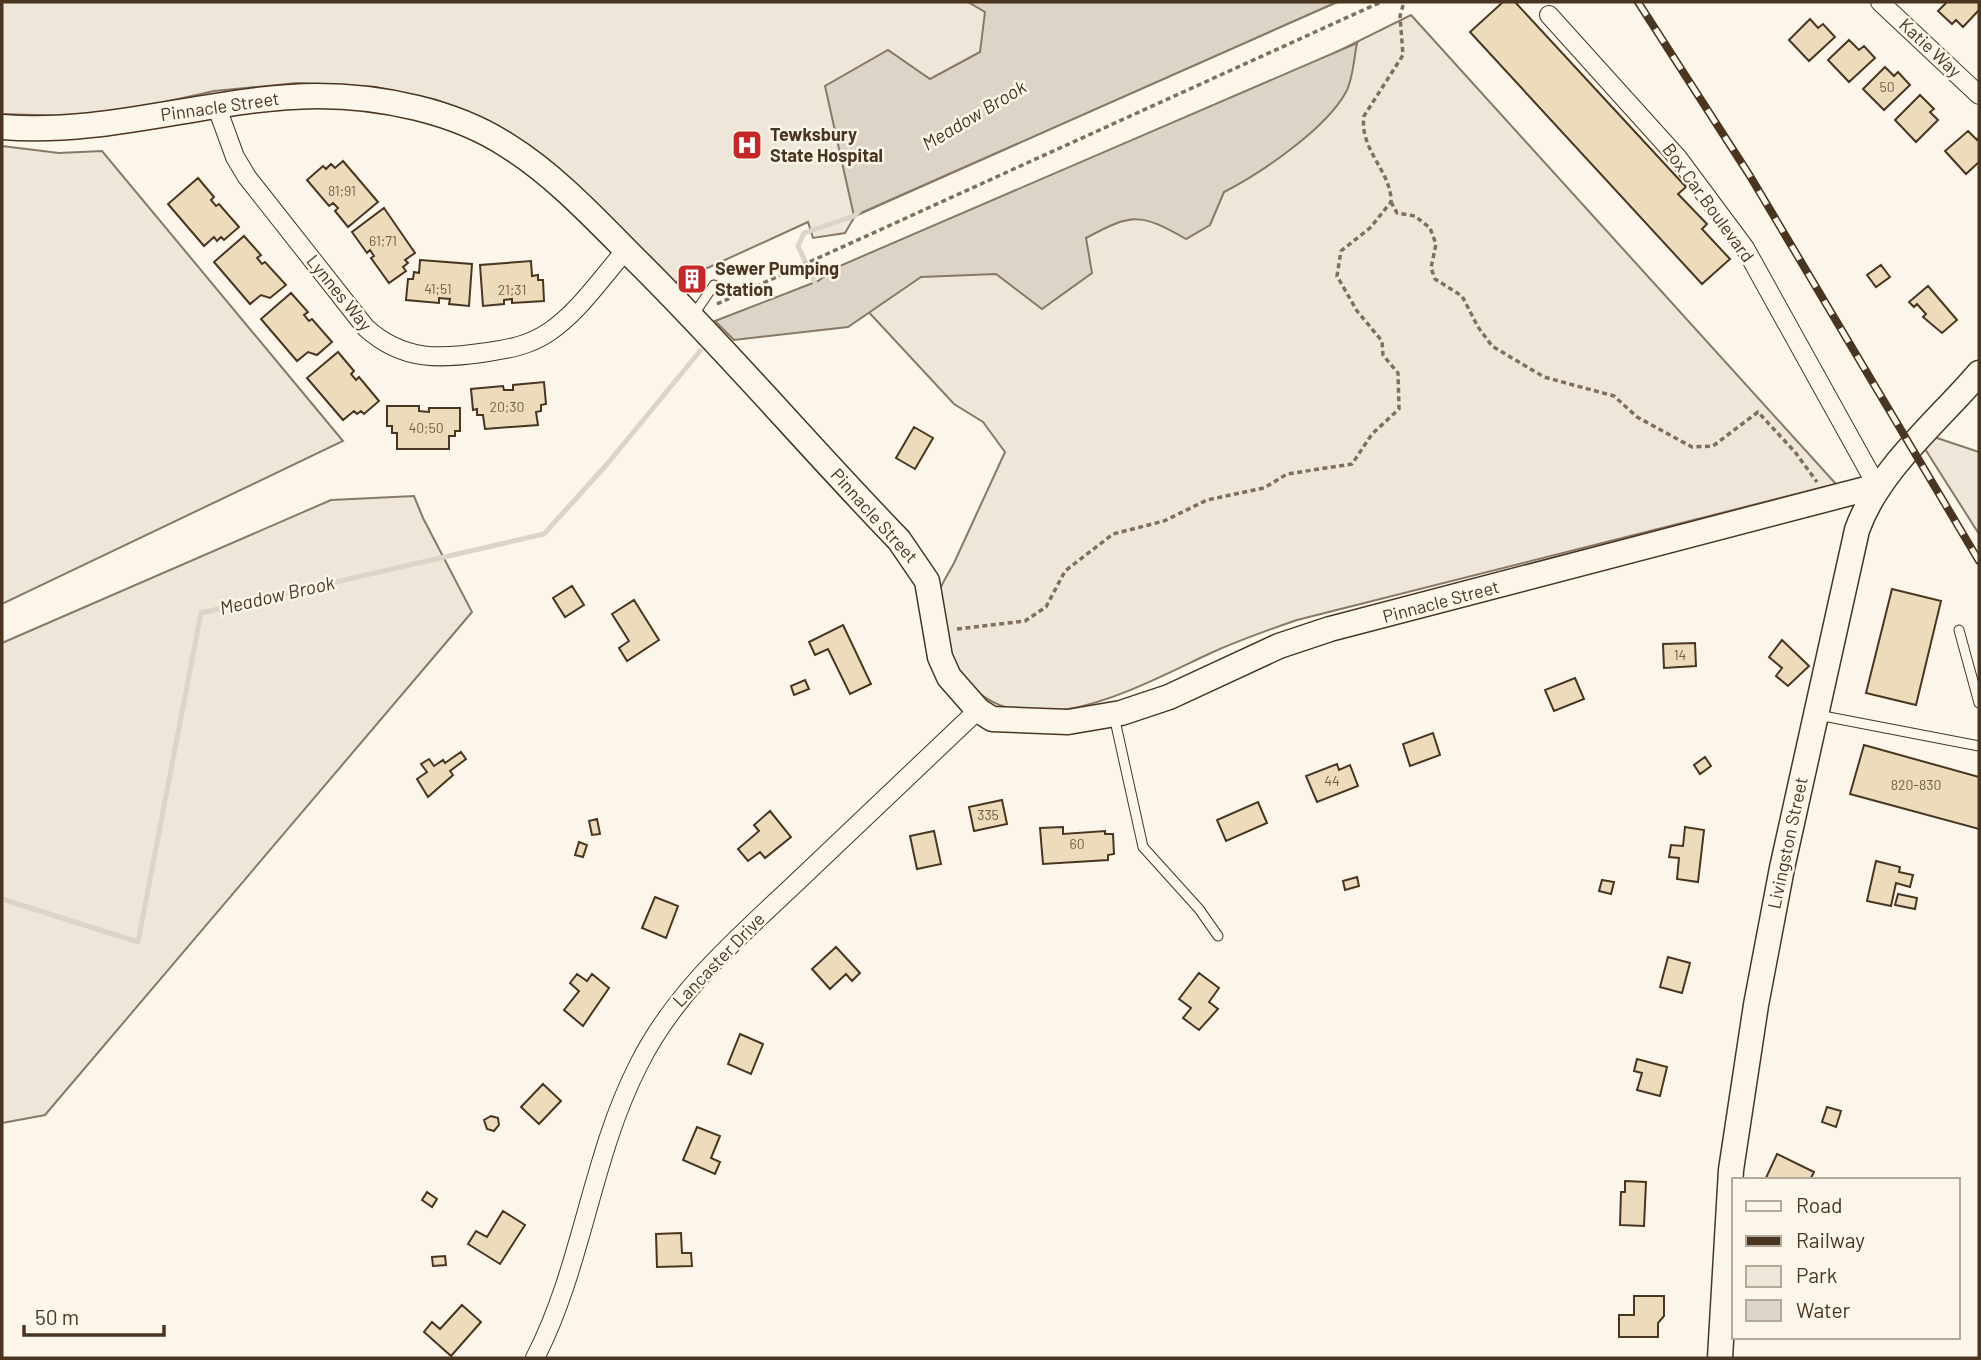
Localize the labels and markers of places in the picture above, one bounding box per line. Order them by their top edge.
place label: Tewksbury State Hospital [770,123,883,166]
hospital icon: Tewksbury State Hospital [730,128,764,162]
place label: Sewer Pumping Station [715,257,839,300]
building icon: Sewer Pumping Station [675,262,709,296]

